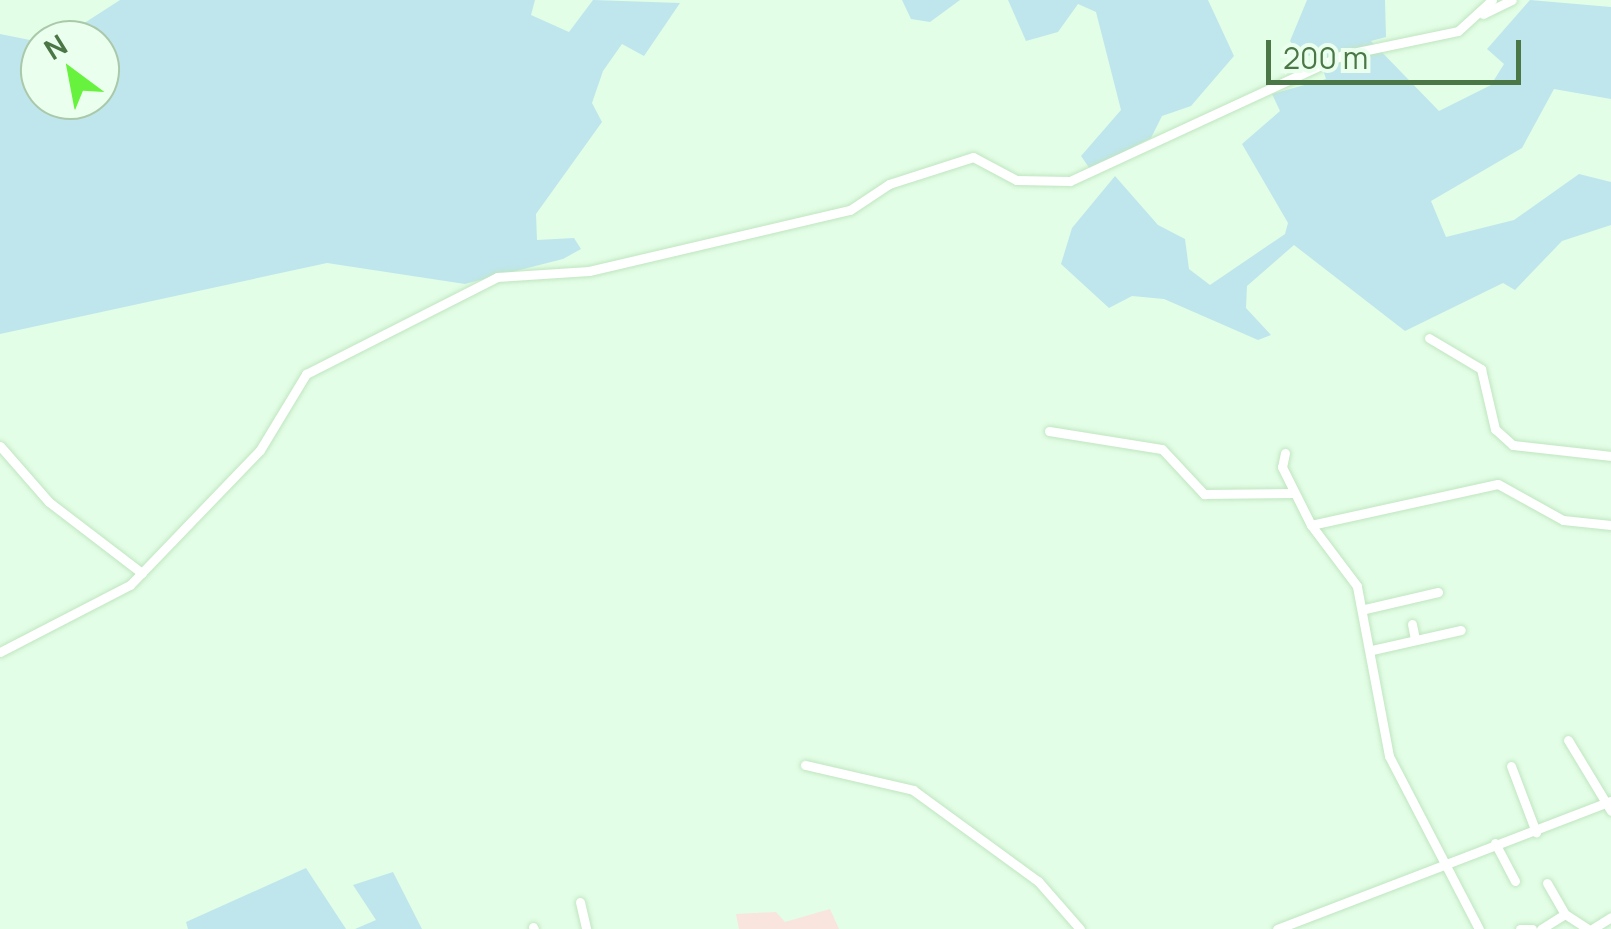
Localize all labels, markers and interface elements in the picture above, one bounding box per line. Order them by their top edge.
north arrow [20,20,120,120]
scale bar [1271,20,1526,82]
text: N [37,25,74,68]
text: 200 m [1283,37,1368,78]

